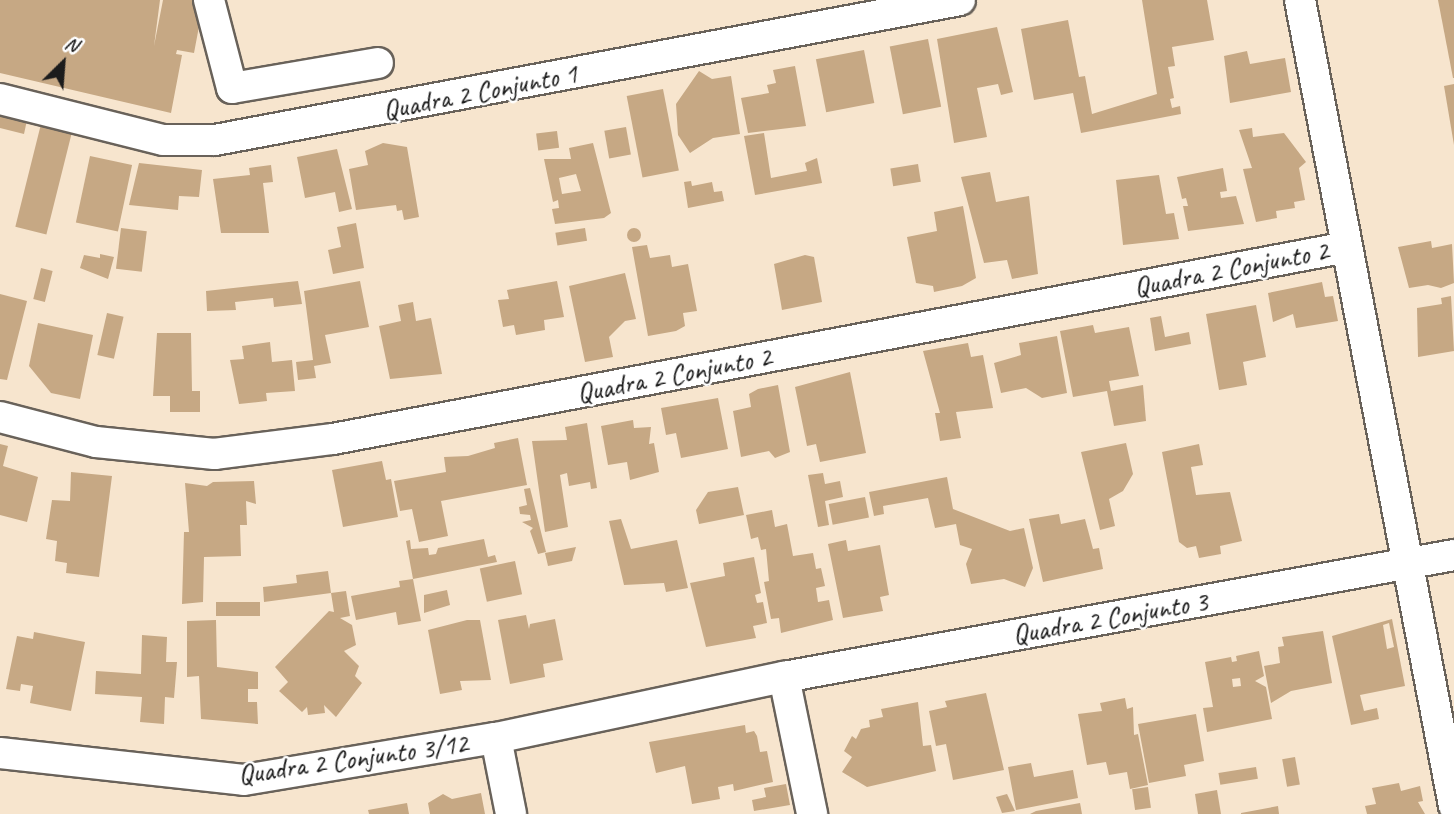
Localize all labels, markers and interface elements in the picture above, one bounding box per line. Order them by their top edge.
north arrow [28,28,98,98]
text: N [61,31,82,57]
street label: Quadra 2 Conjunto 1 [380,57,580,127]
street label: Quadra 2 Conjunto 2 [1131,234,1331,304]
street label: Quadra 2 Conjunto 2 [574,340,774,410]
street label: Quadra 2 Conjunto 3 [1010,584,1210,652]
street label: Quadra 2 Conjunto 3/12 [236,726,470,792]

